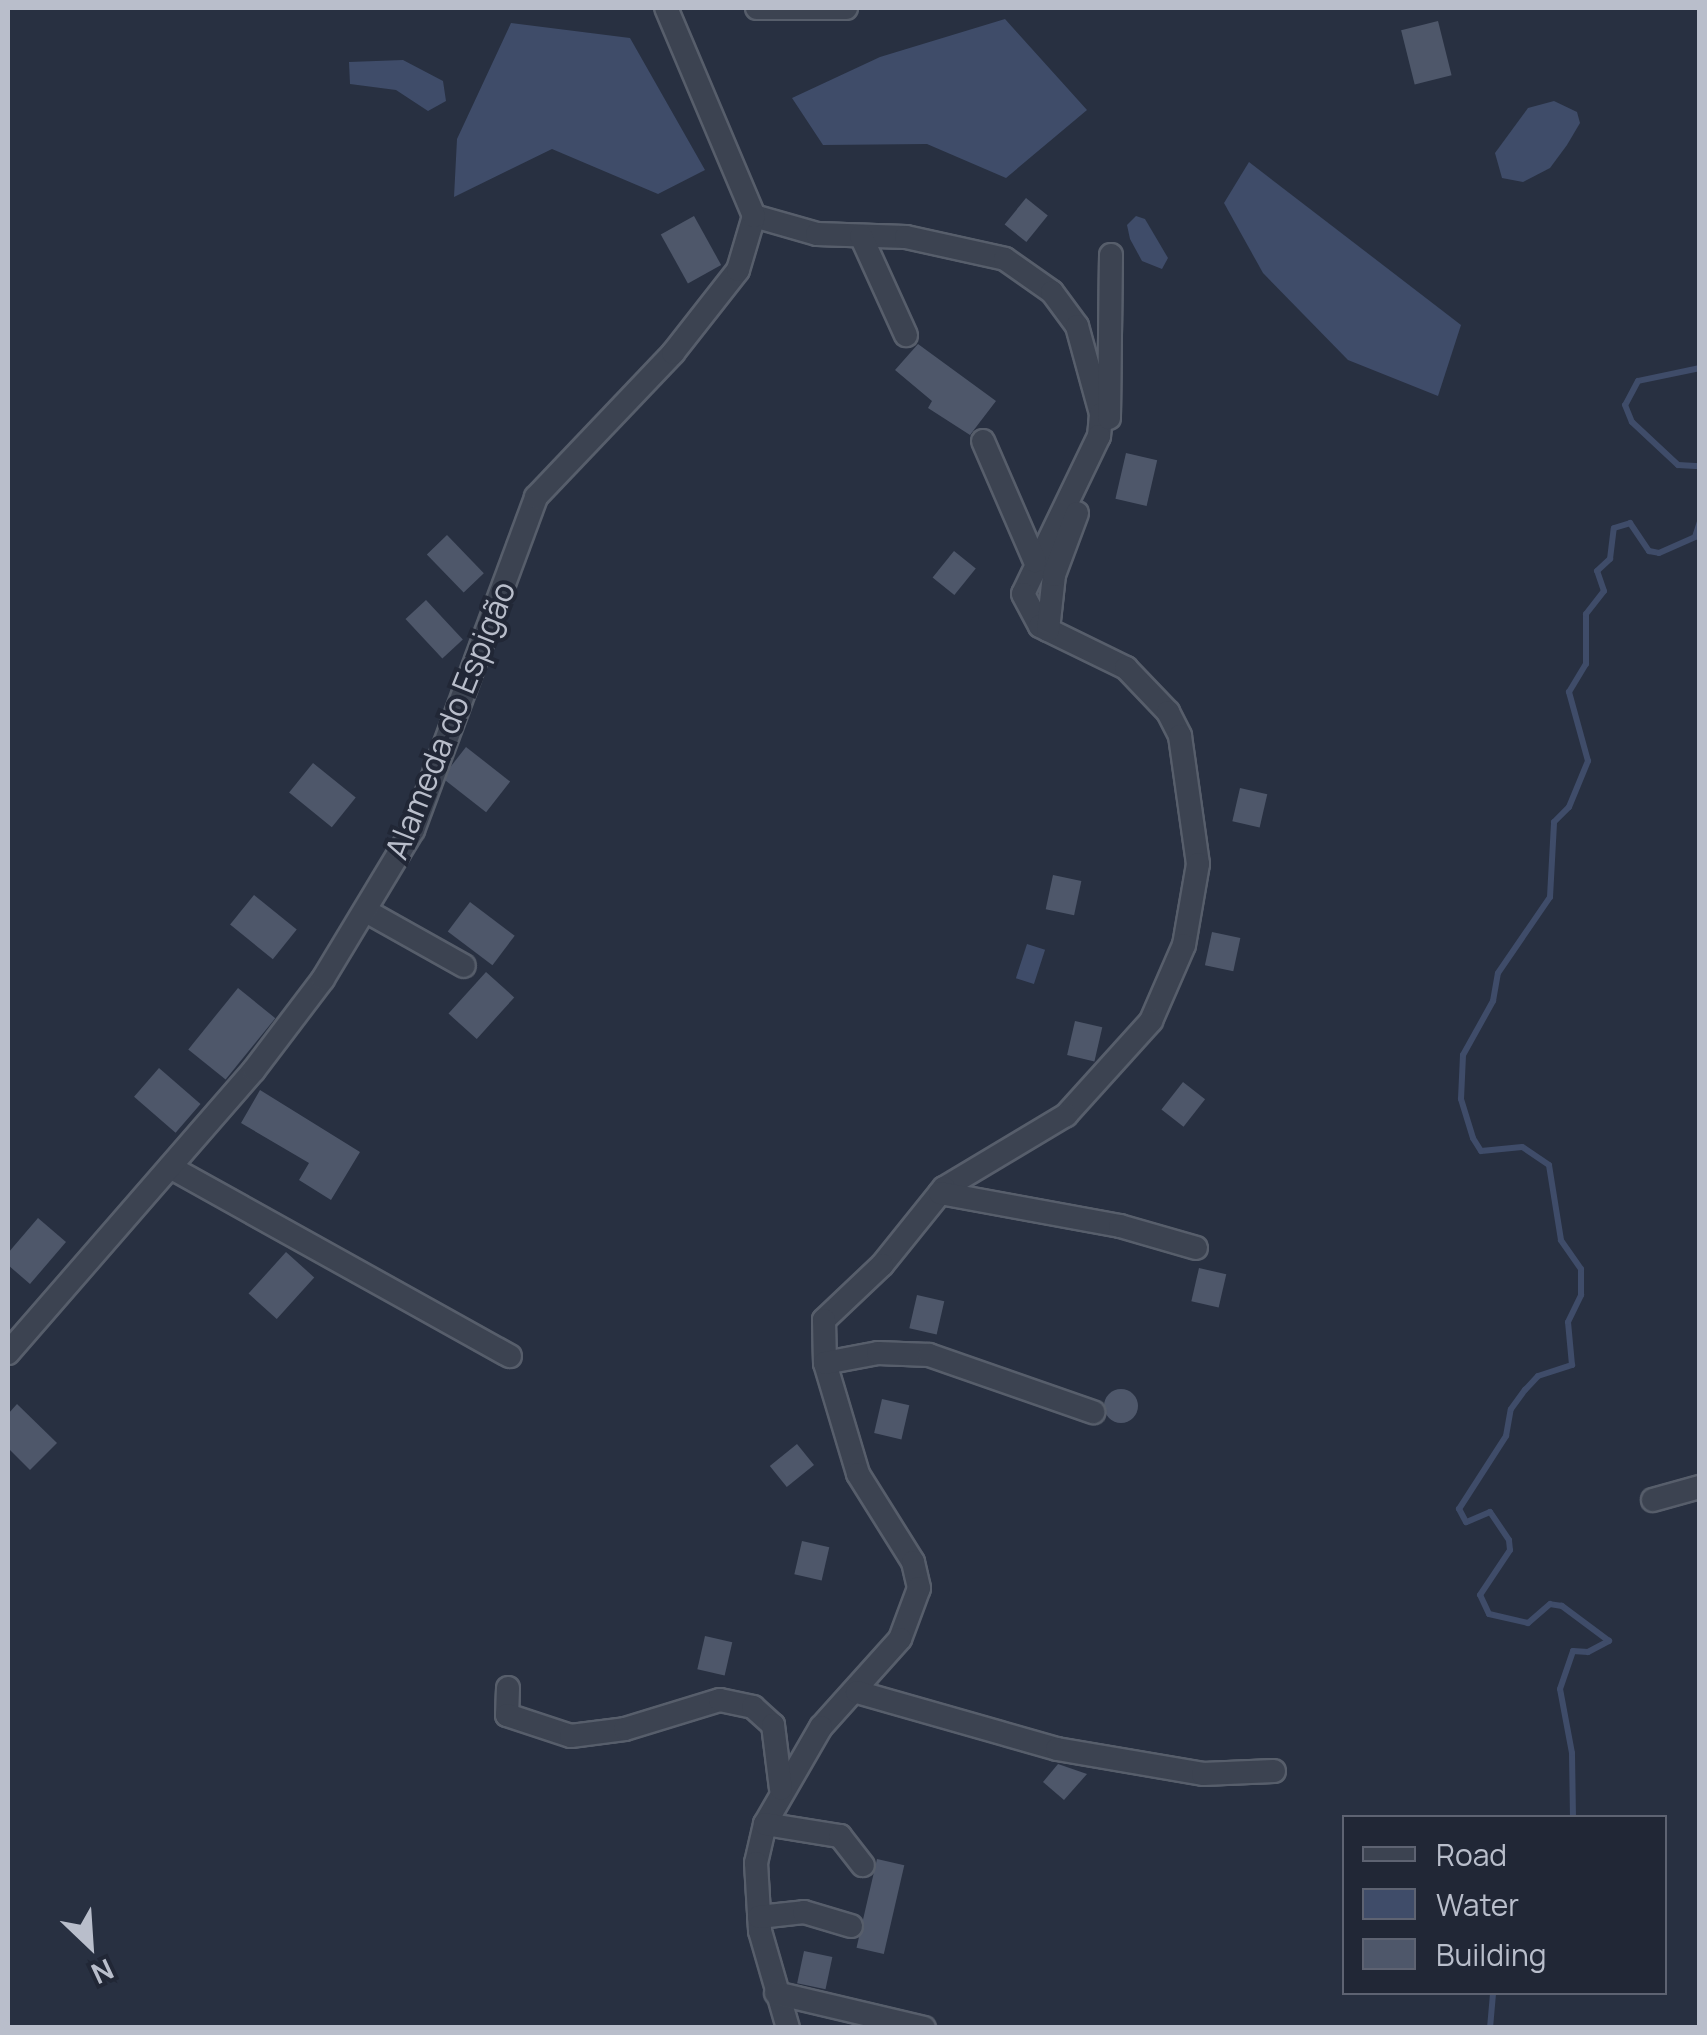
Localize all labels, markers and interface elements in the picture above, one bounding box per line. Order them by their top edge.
street label: Alameda do Espigão [377,576,523,864]
legend [1342,1815,1667,1995]
text: Road [1436,1834,1507,1875]
text: Water [1436,1884,1519,1925]
north arrow [40,1895,140,1995]
text: Building [1436,1934,1547,1975]
text: N [86,1951,120,1994]

